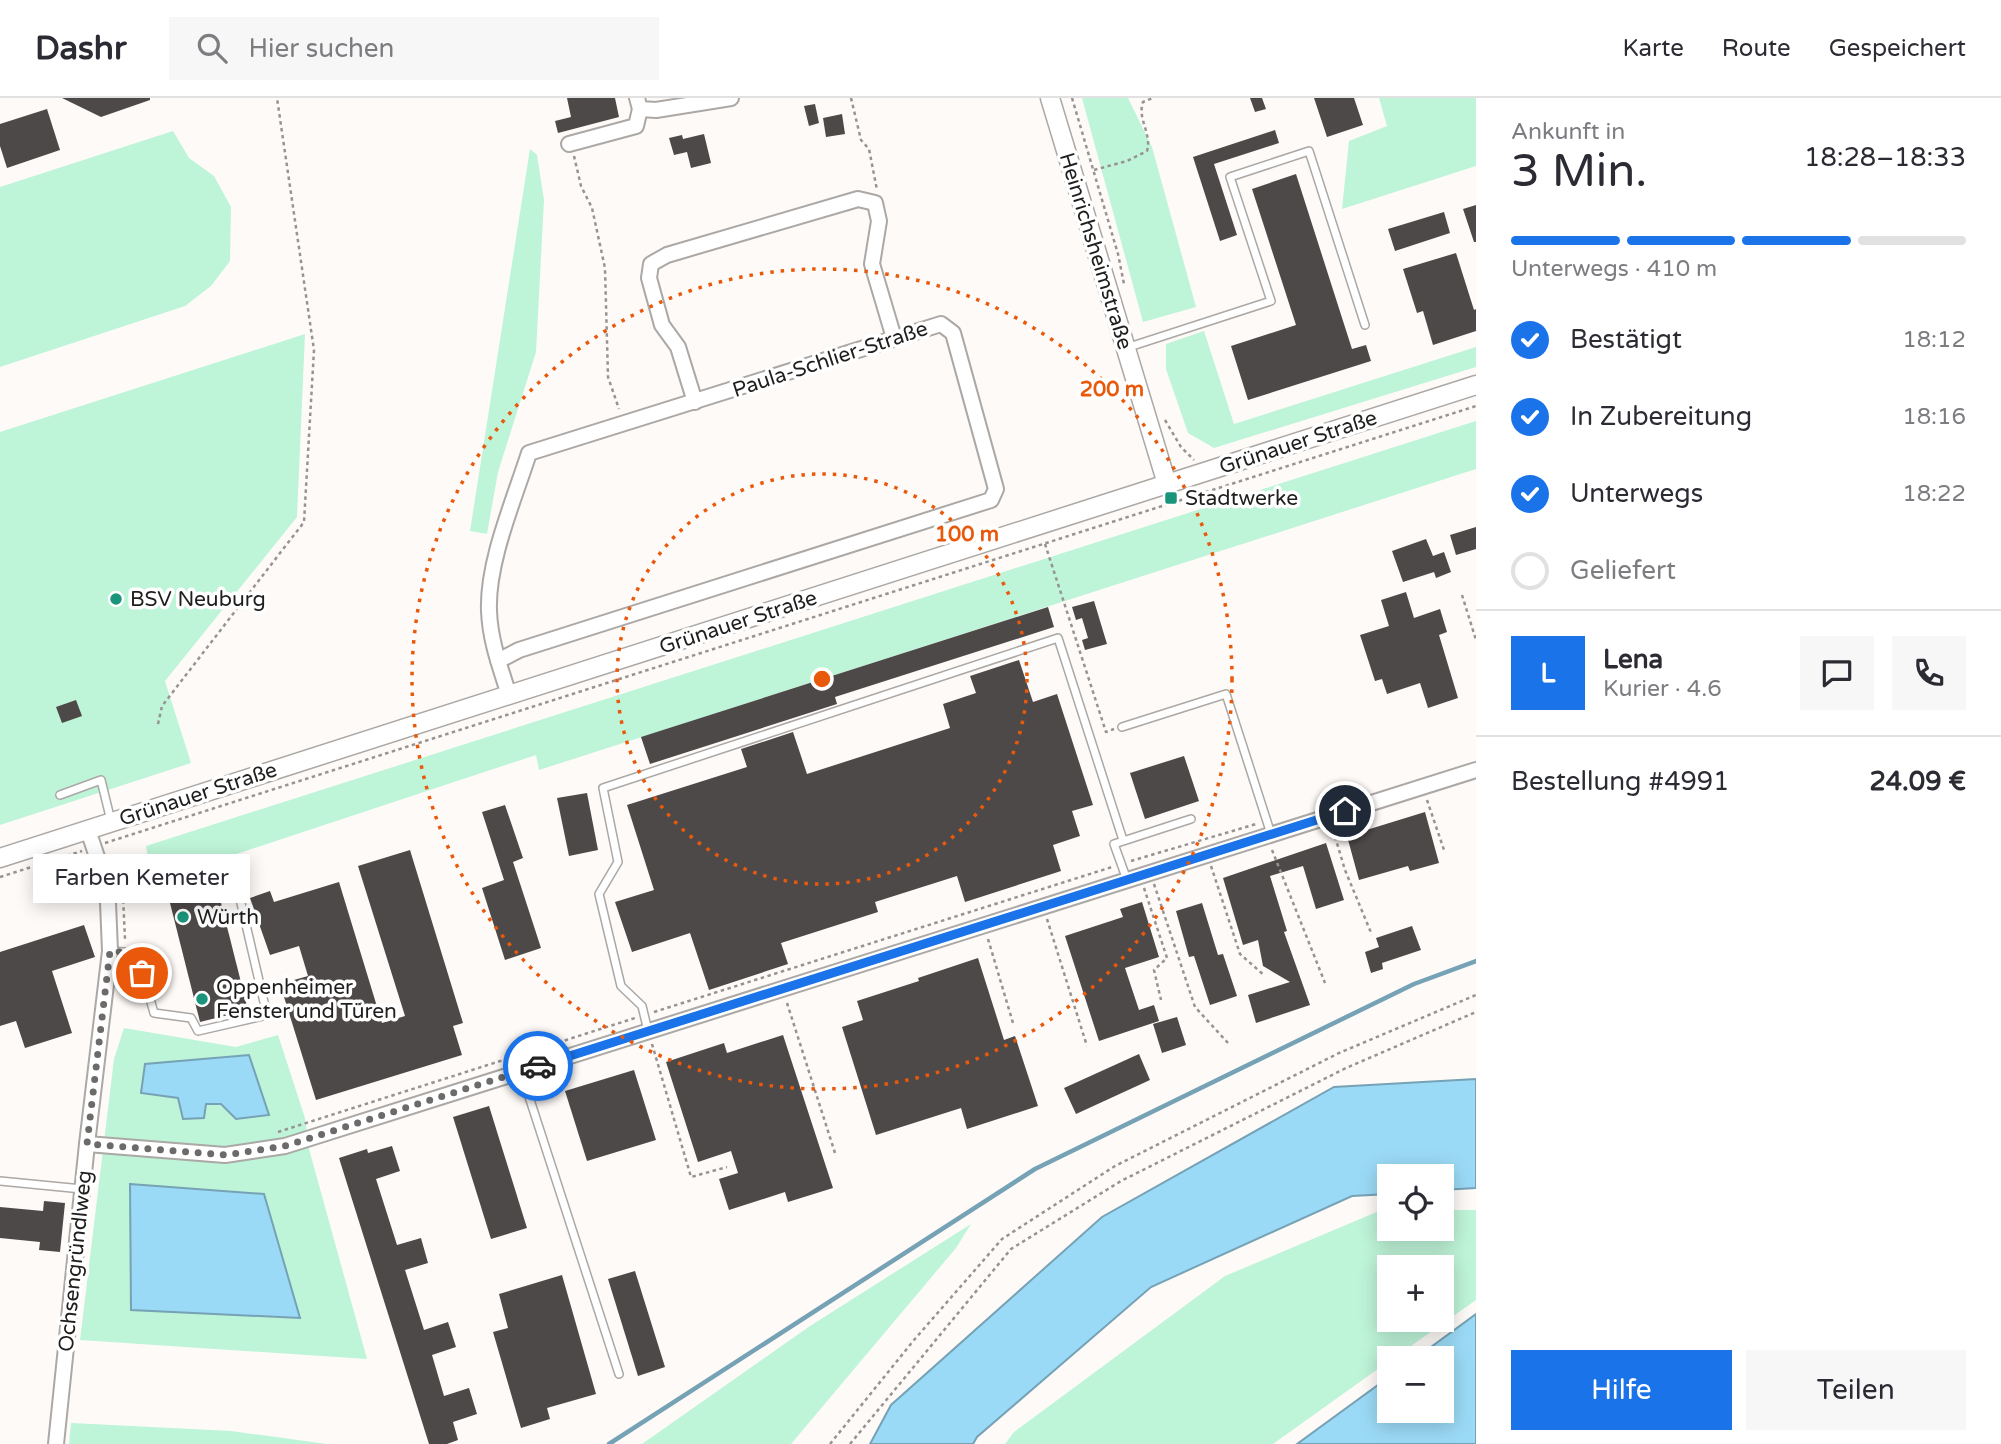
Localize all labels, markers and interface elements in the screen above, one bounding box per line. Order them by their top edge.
search box [169,17,659,80]
text: Dashr [35,29,127,68]
icon: search [193,29,231,67]
text: Hier suchen [249,33,394,64]
text: Karte [1622,34,1684,63]
text: Route [1722,34,1791,63]
text: Gespeichert [1829,34,1966,63]
text: Ankunft in [1511,118,1625,146]
text: 18:28–18:33 [1804,142,1966,173]
text: 3 Min. [1511,144,1647,199]
street label: Heinrichsheimstraße [1054,150,1137,353]
text: Unterwegs · 410 m [1511,255,1717,283]
street label: Paula-Schlier-Straße [729,316,931,403]
icon: check [1511,321,1549,359]
text: Bestätigt [1570,324,1682,355]
text: 18:12 [1902,326,1966,354]
text: 200 m [1080,377,1144,402]
icon: check [1511,398,1549,436]
text: In Zubereitung [1570,401,1752,432]
text: 18:16 [1902,403,1966,431]
street label: Grünauer Straße [1216,405,1380,480]
icon: check [1511,475,1549,513]
text: Unterwegs [1570,478,1703,509]
text: 18:22 [1902,480,1966,508]
place label: Stadtwerke [1185,486,1298,511]
marker: Stadtwerke [1163,490,1179,506]
text: 100 m [935,522,999,547]
text: Geliefert [1570,555,1676,586]
street label: Grünauer Straße [656,585,820,660]
place label: BSV Neuburg [130,587,266,612]
marker: BSV Neuburg [108,591,124,607]
button: chat [1800,636,1874,710]
button: phone [1892,636,1966,710]
text: Lena [1603,644,1663,675]
text: L [1541,658,1555,689]
centre of rings [810,667,834,691]
text: Kurier · 4.6 [1603,675,1722,703]
street label: Grünauer Straße [116,757,280,832]
text: Bestellung #4991 [1511,766,1729,797]
text: 24.09 € [1869,766,1966,797]
pin [1315,781,1375,841]
icon: home [1326,792,1364,830]
callout: Farben Kemeter [33,854,250,903]
text: Farben Kemeter [54,864,229,892]
place label: Würth [197,905,259,930]
marker: Würth [175,909,191,925]
pin [112,943,172,1003]
icon: bag [123,954,161,992]
place label: Oppenheimer Fenster und Türen [216,975,397,1024]
marker: Oppenheimer Fenster und Türen [194,991,210,1007]
courier [503,1031,573,1101]
icon: car [519,1047,557,1085]
map controls [1377,1164,1454,1423]
button: locate [1377,1164,1454,1241]
street label: Ochsengründlweg [54,1169,97,1353]
button: + [1377,1255,1454,1332]
button: − [1377,1346,1454,1423]
button: Hilfe [1511,1350,1732,1430]
button: Teilen [1746,1350,1966,1430]

